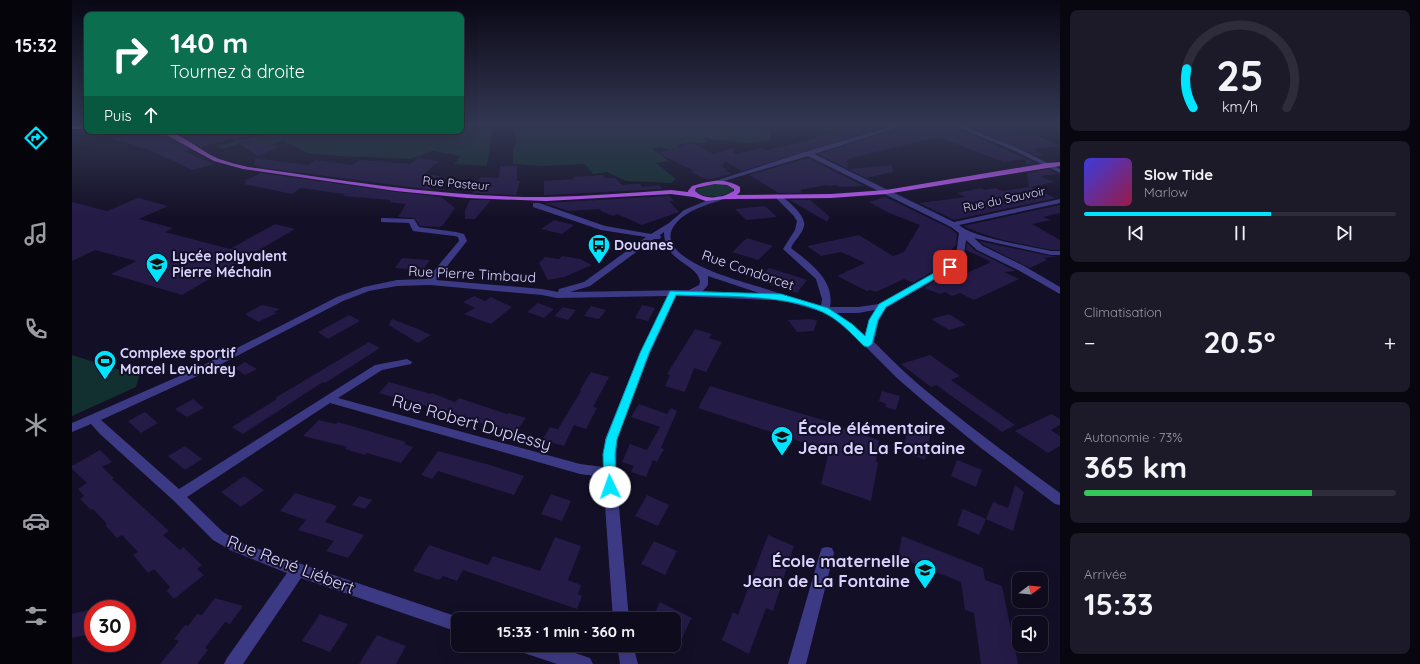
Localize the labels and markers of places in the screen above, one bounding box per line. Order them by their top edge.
bus stop icon: Douanes [586,232,612,265]
place label: Douanes [614,236,673,254]
place label: Lycée polyvalent Pierre Méchain [172,247,288,281]
pin [933,250,967,284]
school or university icon: Lycée polyvalent Pierre Méchain [144,251,170,284]
place label: Complexe sportif Marcel Levindrey [120,344,236,378]
sports icon: Complexe sportif Marcel Levindrey [92,348,118,381]
place label: École élémentaire Jean de La Fontaine [798,417,965,458]
school or university icon: École élémentaire Jean de La Fontaine [769,424,795,457]
place label: École maternelle Jean de La Fontaine [743,550,910,591]
school or university icon: École maternelle Jean de La Fontaine [912,557,938,590]

